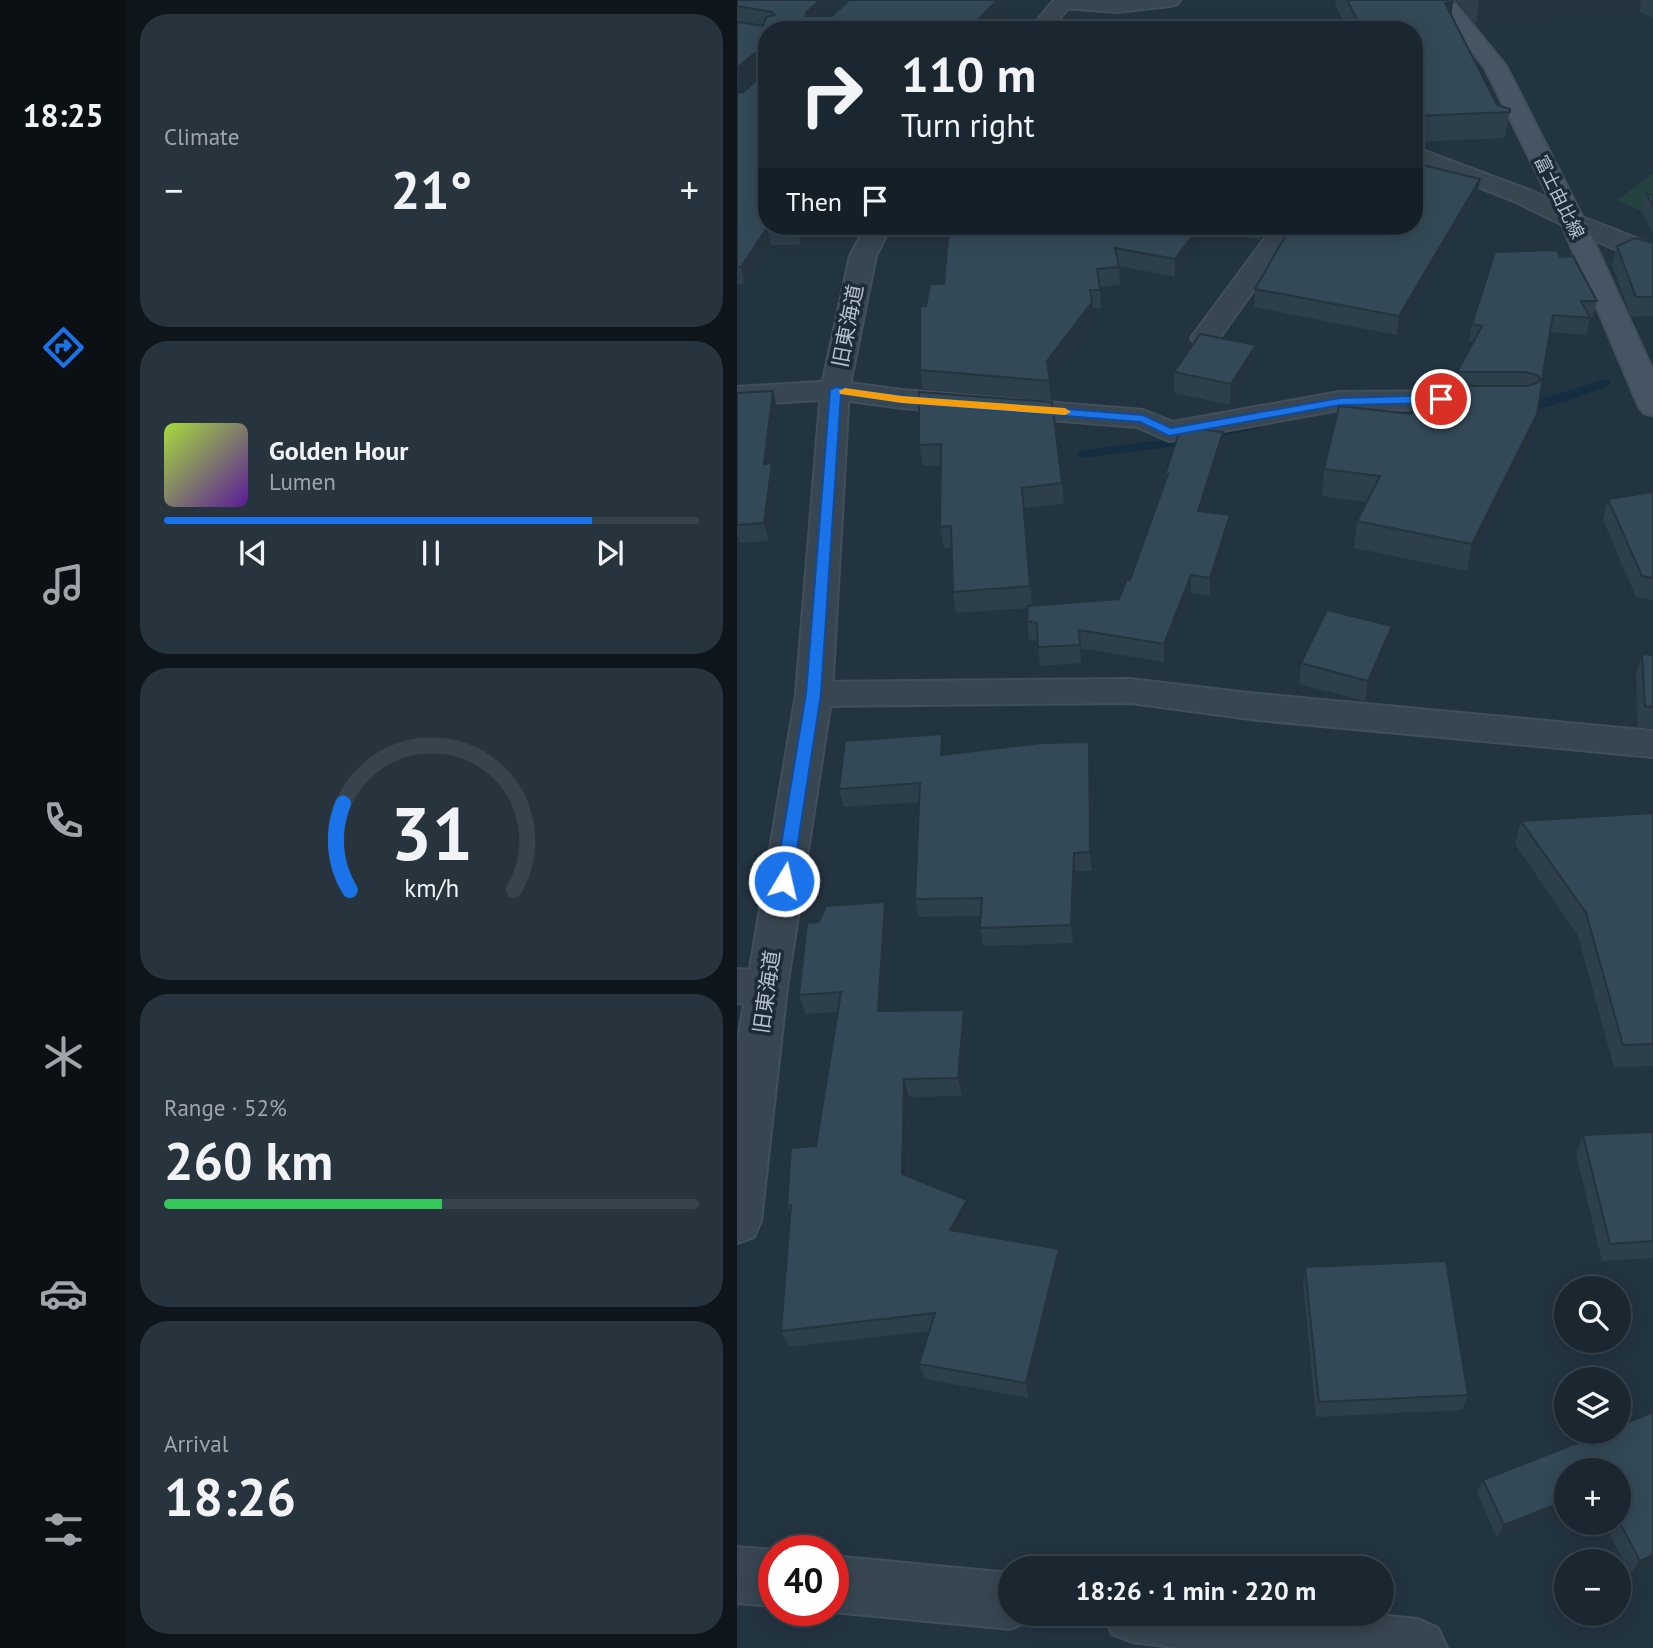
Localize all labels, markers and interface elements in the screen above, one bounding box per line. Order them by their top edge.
text: 110 m [901,42,1036,106]
icon: right [786,49,877,140]
text: 18:25 [22,94,104,136]
text: Turn right [901,104,1035,146]
text: Climate [164,122,239,151]
street label: 富士由比線 [1529,151,1590,242]
text: 21° [391,156,472,223]
text: − [164,165,183,214]
text: + [680,165,699,214]
icon: arrive [856,182,894,220]
text: Then [786,185,842,218]
street label: 旧東海道 [826,282,869,370]
icon: directions [39,323,88,372]
pin [1411,369,1471,429]
icon: arrive [1422,380,1460,418]
text: Golden Hour [269,434,408,467]
text: Lumen [269,467,336,496]
icon: previous [234,534,272,572]
icon: pause [412,534,450,572]
icon: next [591,534,629,572]
icon: music [39,560,88,609]
text: 31 [390,786,473,880]
icon: phone [39,796,88,845]
position arrow [747,844,821,918]
text: km/h [404,872,459,904]
street label: 旧東海道 [747,948,786,1035]
icon: climate [39,1032,88,1081]
text: Range · 52% [164,1093,287,1122]
text: 260 km [164,1127,333,1194]
icon: car [39,1269,88,1318]
map controls [1554,1276,1631,1626]
button: search [1554,1276,1631,1353]
button: layers [1554,1367,1631,1444]
text: Arrival [164,1429,228,1458]
button: + [1554,1458,1631,1535]
text: 18:26 [164,1463,296,1530]
icon: filters [39,1505,88,1554]
speed limit sign: 40 [758,1535,849,1626]
button: − [1554,1549,1631,1626]
text: 18:26 · 1 min · 220 m [1076,1574,1316,1607]

